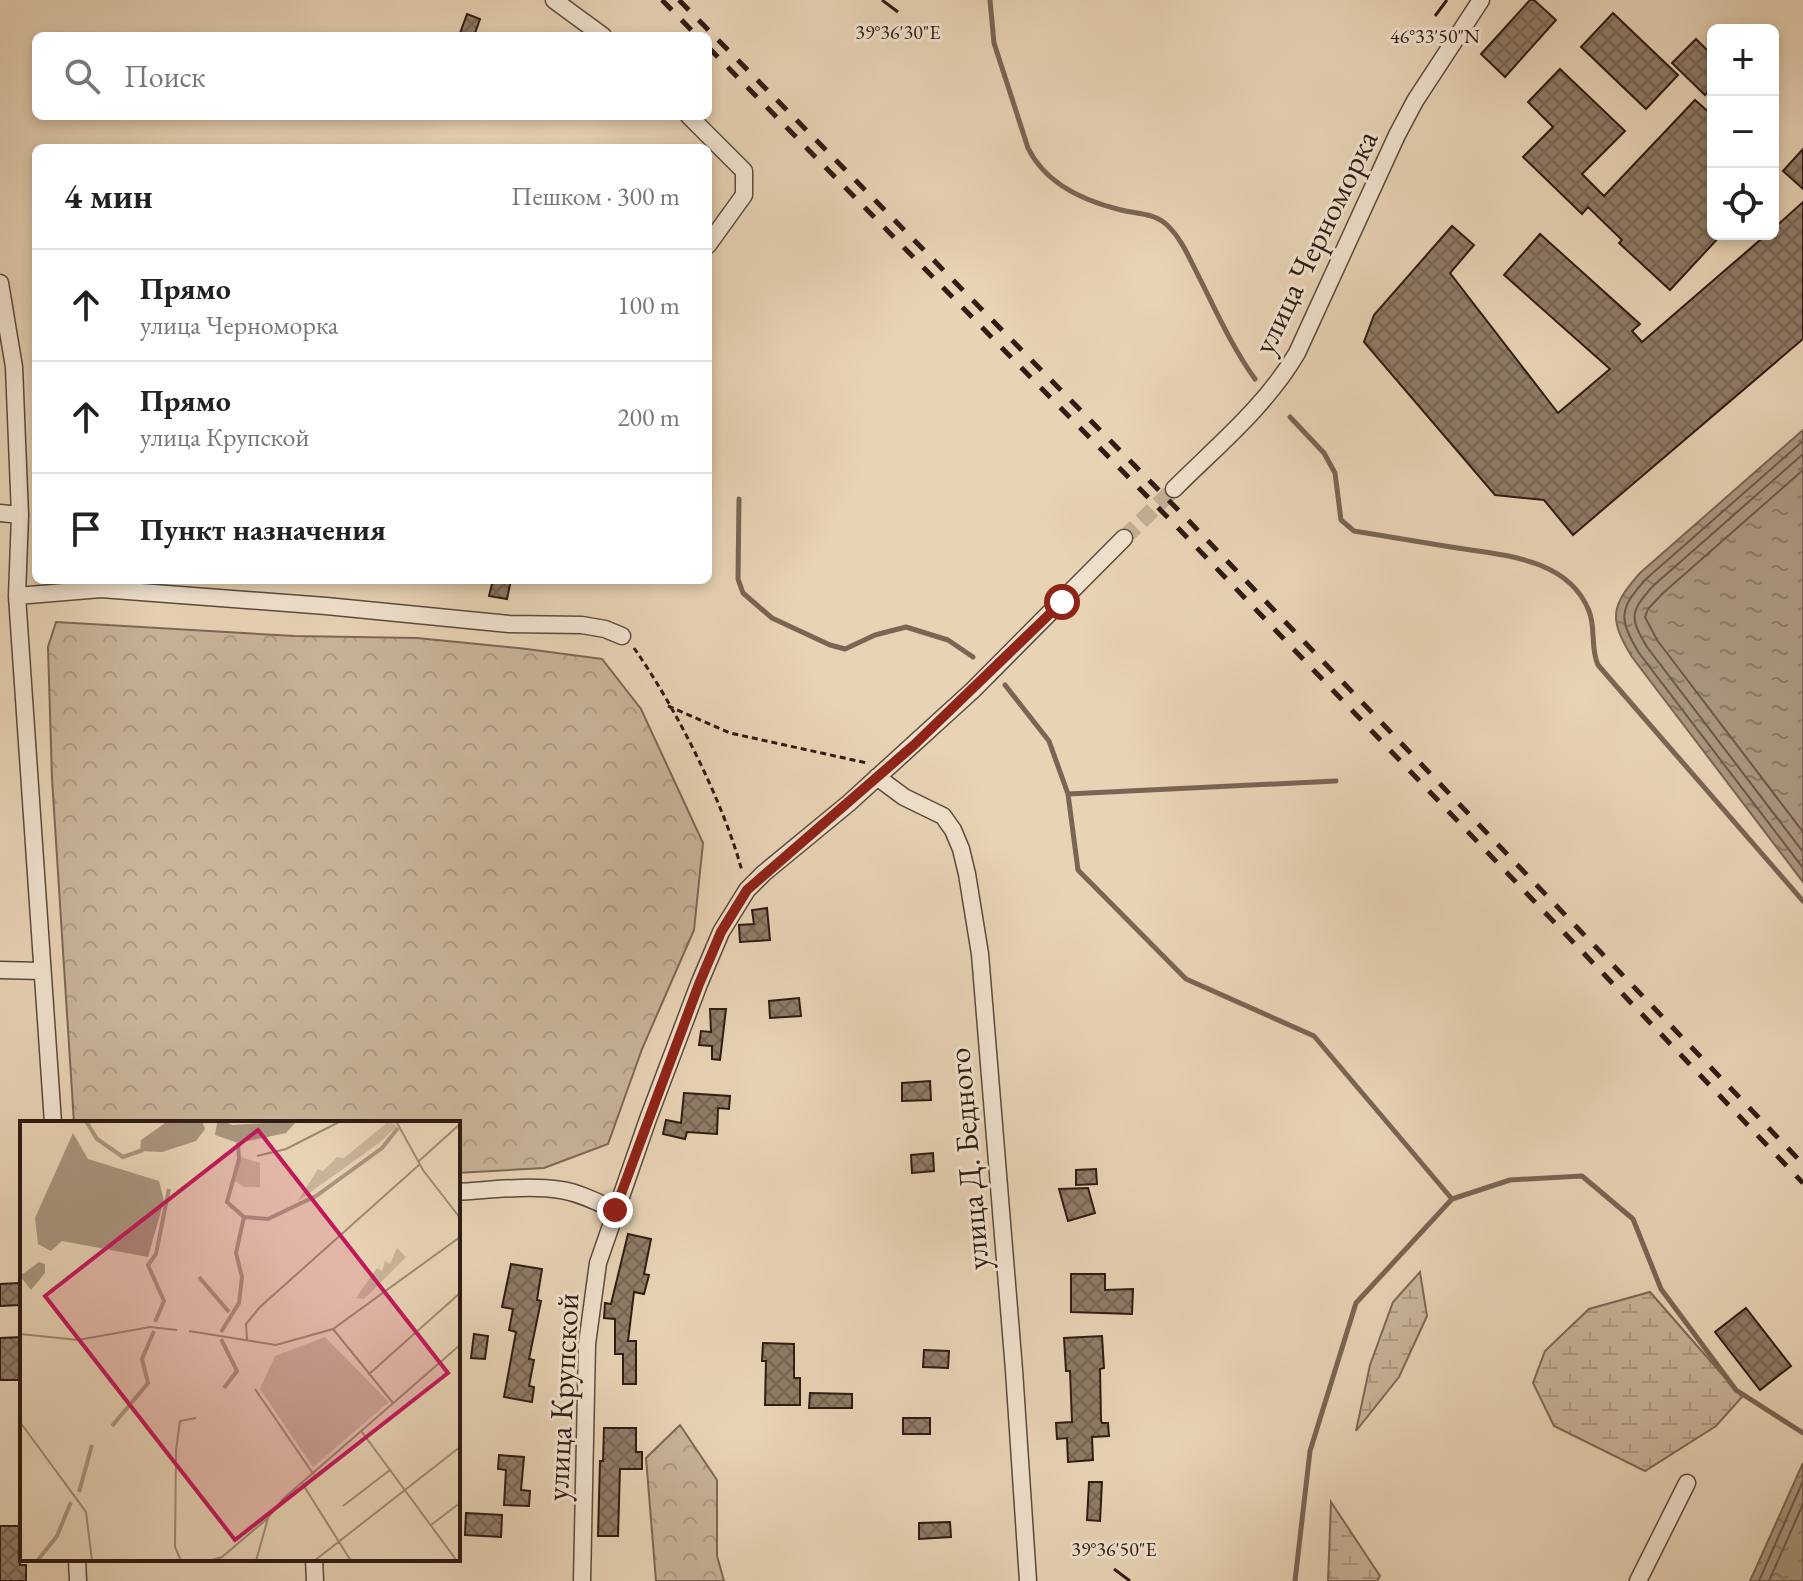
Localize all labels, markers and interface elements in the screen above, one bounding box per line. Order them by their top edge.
text: 39°36'30"E [855,19,941,45]
text: 46°33'50"N [1390,23,1480,49]
map controls [1707,24,1779,240]
button: + [1707,24,1779,96]
search box [32,32,712,120]
icon: search [60,54,104,98]
text: Поиск [124,57,206,96]
button: − [1707,96,1779,168]
street label: улица Черноморка [1243,123,1387,361]
button: locate [1707,168,1779,240]
text: 4 мин [64,174,153,218]
text: Пешком · 300 m [511,179,680,213]
text: Прямо [140,269,231,308]
icon: ahead [64,283,108,327]
text: 100 m [617,288,680,322]
text: улица Черноморка [140,308,338,342]
text: Прямо [140,381,231,420]
icon: ahead [64,395,108,439]
text: 200 m [617,400,680,434]
text: улица Крупской [140,420,309,454]
icon: arrive [64,507,108,551]
text: Пункт назначения [140,510,386,549]
route start [1044,584,1080,620]
street label: улица Д. Бедного [937,1046,999,1272]
inset map [20,1121,460,1561]
route end [597,1192,633,1228]
street label: улица Крупской [536,1292,588,1502]
text: 39°36'50"E [1071,1536,1157,1562]

